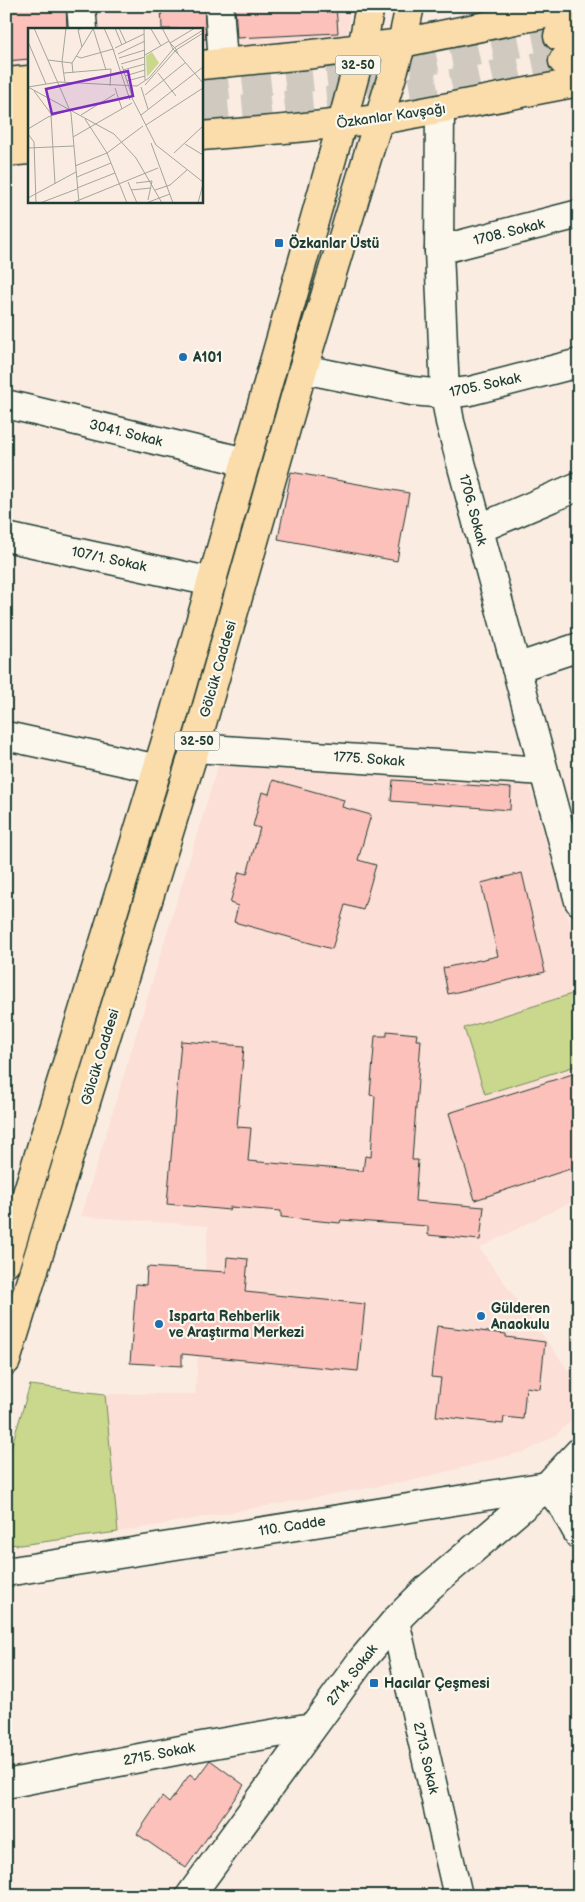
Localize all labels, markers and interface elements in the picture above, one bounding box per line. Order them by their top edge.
inset map [28,28,202,202]
road number: 32-50 [336,56,380,74]
street label: Özkanlar Kavşağı [335,99,446,132]
street label: 1708. Sokak [472,215,546,249]
place label: Özkanlar Üstü [289,234,380,252]
marker: Özkanlar Üstü [273,237,285,249]
place label: A101 [192,349,222,366]
marker: A101 [177,351,189,363]
street label: 1705. Sokak [448,369,522,401]
street label: 3041. Sokak [88,416,165,450]
street label: 1706. Sokak [455,472,491,548]
street label: 107/1. Sokak [70,543,148,575]
street label: Gölcük Caddesi [196,619,240,719]
road number: 32-50 [174,731,220,750]
street label: 1775. Sokak [333,748,405,770]
street label: Gölcük Caddesi [77,1007,123,1107]
place label: Gülderen Anaokulu [490,1300,550,1333]
place label: Isparta Rehberlik ve Araştırma Merkezi [168,1308,304,1341]
marker: Gülderen Anaokulu [475,1310,487,1322]
marker: Isparta Rehberlik ve Araştırma Merkezi [153,1318,165,1330]
street label: 110. Cadde [257,1512,327,1540]
street label: 2714. Sokak [323,1641,381,1709]
place label: Hacılar Çeşmesi [384,1675,490,1692]
marker: Hacılar Çeşmesi [368,1677,380,1689]
street label: 2713. Sokak [409,1720,443,1796]
street label: 2715. Sokak [122,1739,196,1769]

